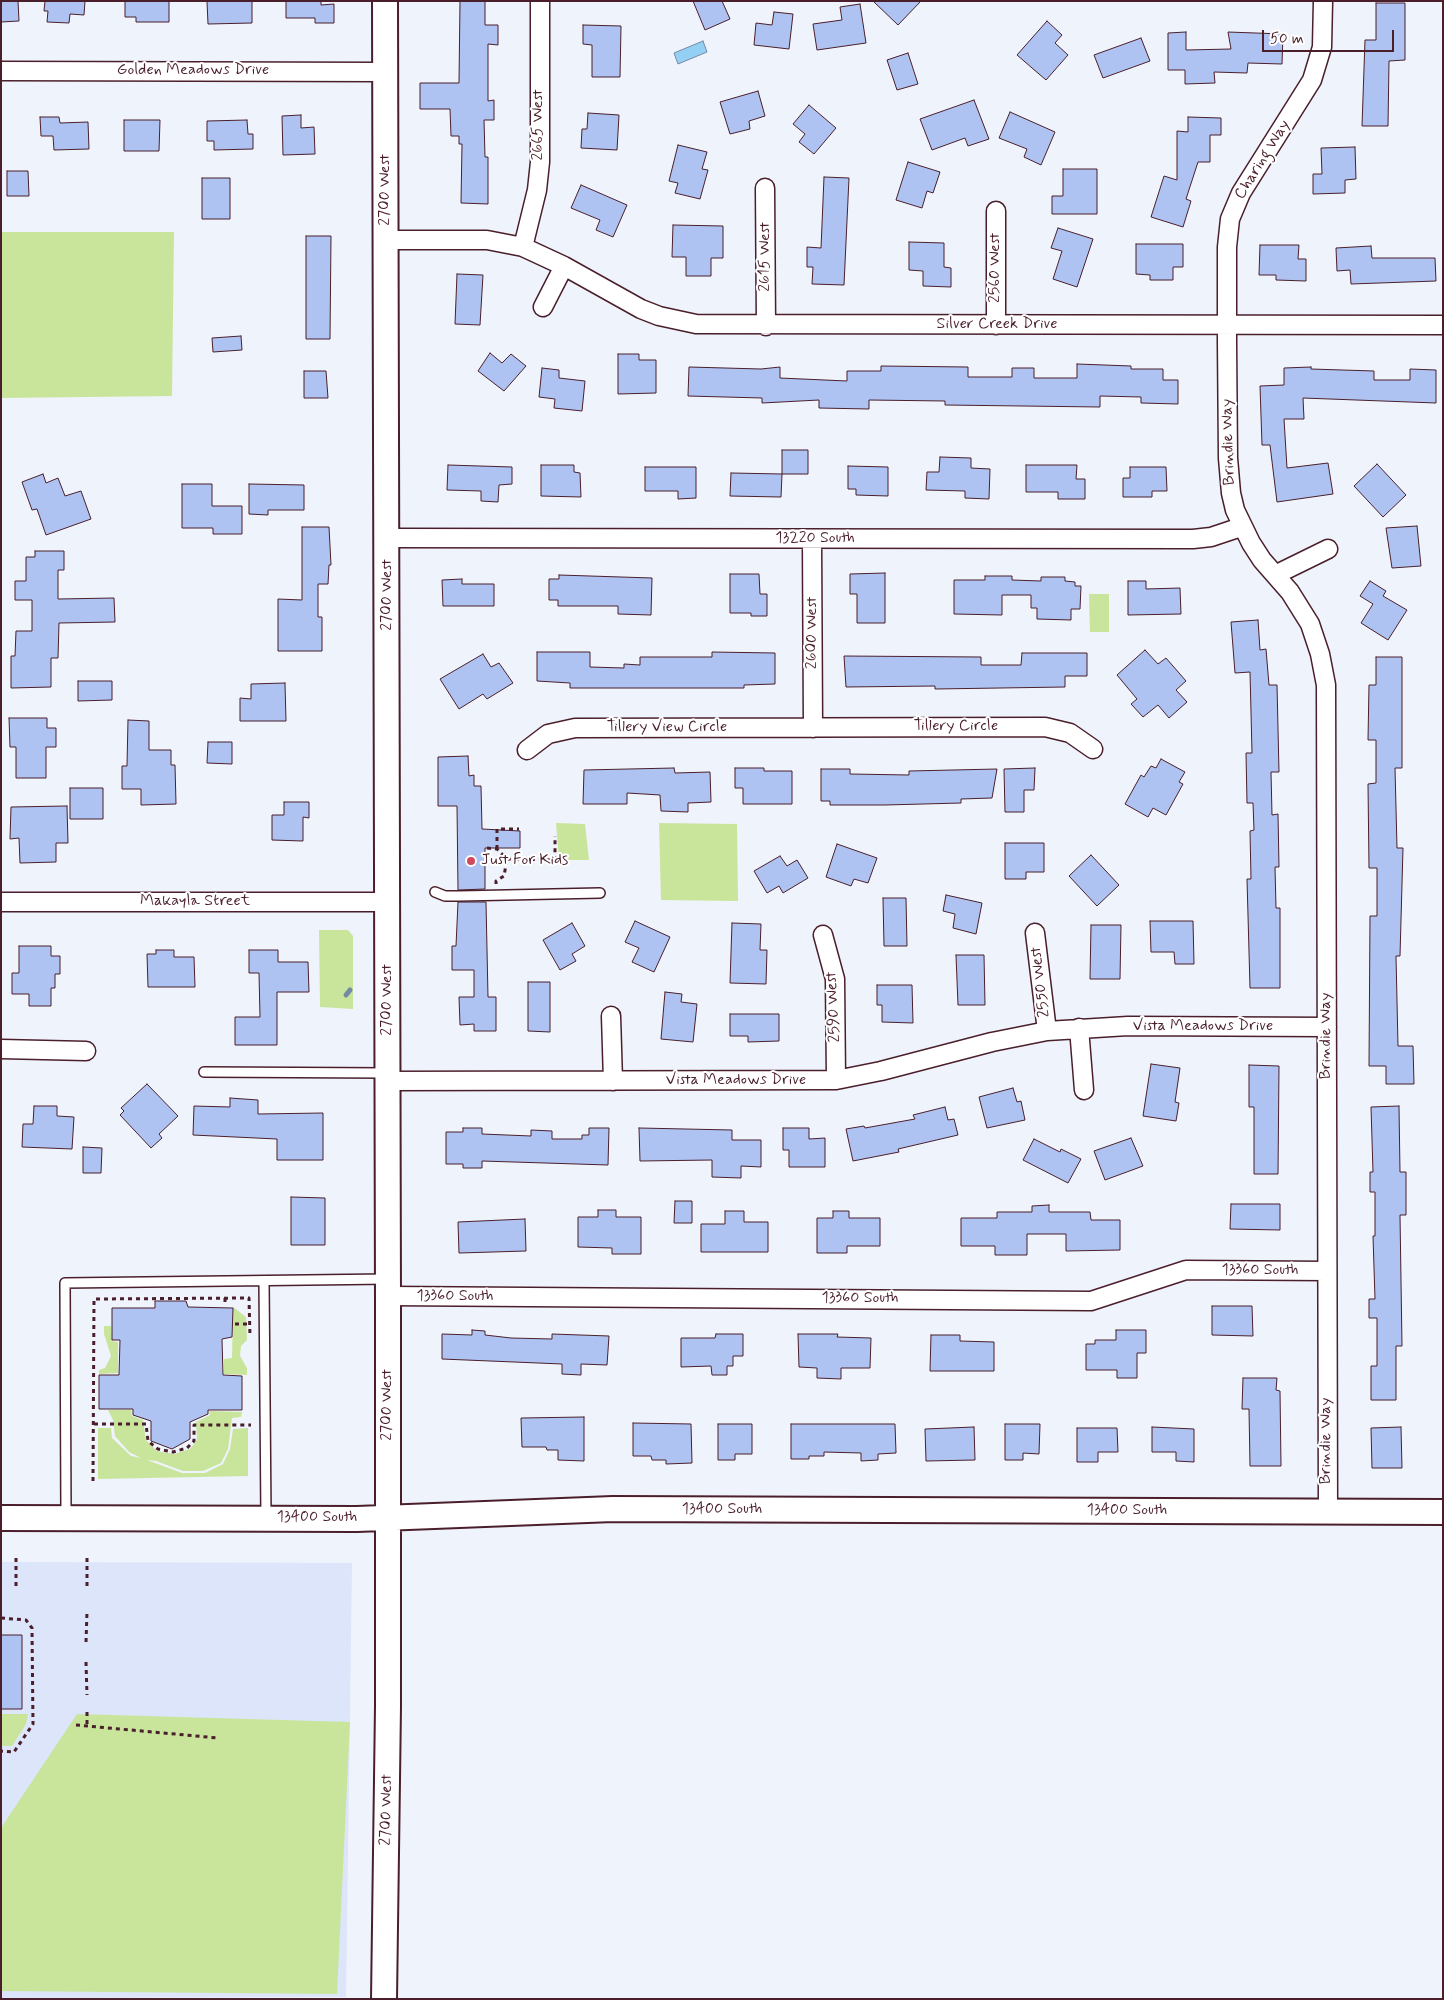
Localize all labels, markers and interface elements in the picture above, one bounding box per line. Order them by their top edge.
scale bar [1264,20,1396,52]
text: 50 m [1270,29,1304,49]
street label: Golden Meadows Drive [117,61,269,81]
street label: 2665 West [529,90,549,160]
street label: Charing Way [1231,117,1295,203]
street label: 2700 West [376,154,396,226]
street label: 2615 West [756,222,776,292]
street label: 2560 West [986,233,1006,303]
street label: Silver Creek Drive [937,315,1057,335]
street label: Brindie Way [1218,398,1240,486]
street label: 13220 South [775,529,855,549]
street label: 2700 West [378,559,398,631]
street label: 2600 West [803,597,823,669]
street label: Tillery Circle [914,717,998,737]
street label: Tillery View Circle [607,718,727,738]
place label: Just For Kids [481,851,568,871]
marker: Just For Kids [465,855,477,867]
street label: Makayla Street [140,892,250,912]
street label: 2550 West [1027,945,1055,1019]
street label: 2700 West [378,964,398,1036]
street label: 2590 West [823,971,845,1043]
street label: Brindie Way [1317,993,1337,1079]
street label: Vista Meadows Drive [1133,1017,1273,1037]
street label: Vista Meadows Drive [666,1071,806,1091]
street label: 13360 South [1222,1261,1298,1281]
street label: 13360 South [417,1287,493,1307]
street label: 13360 South [822,1289,898,1309]
street label: 2700 West [378,1369,398,1441]
street label: Brindie Way [1317,1398,1337,1484]
street label: 13400 South [682,1500,762,1520]
street label: 13400 South [1087,1501,1167,1521]
street label: 13400 South [277,1508,357,1528]
street label: 2700 West [377,1774,397,1846]

